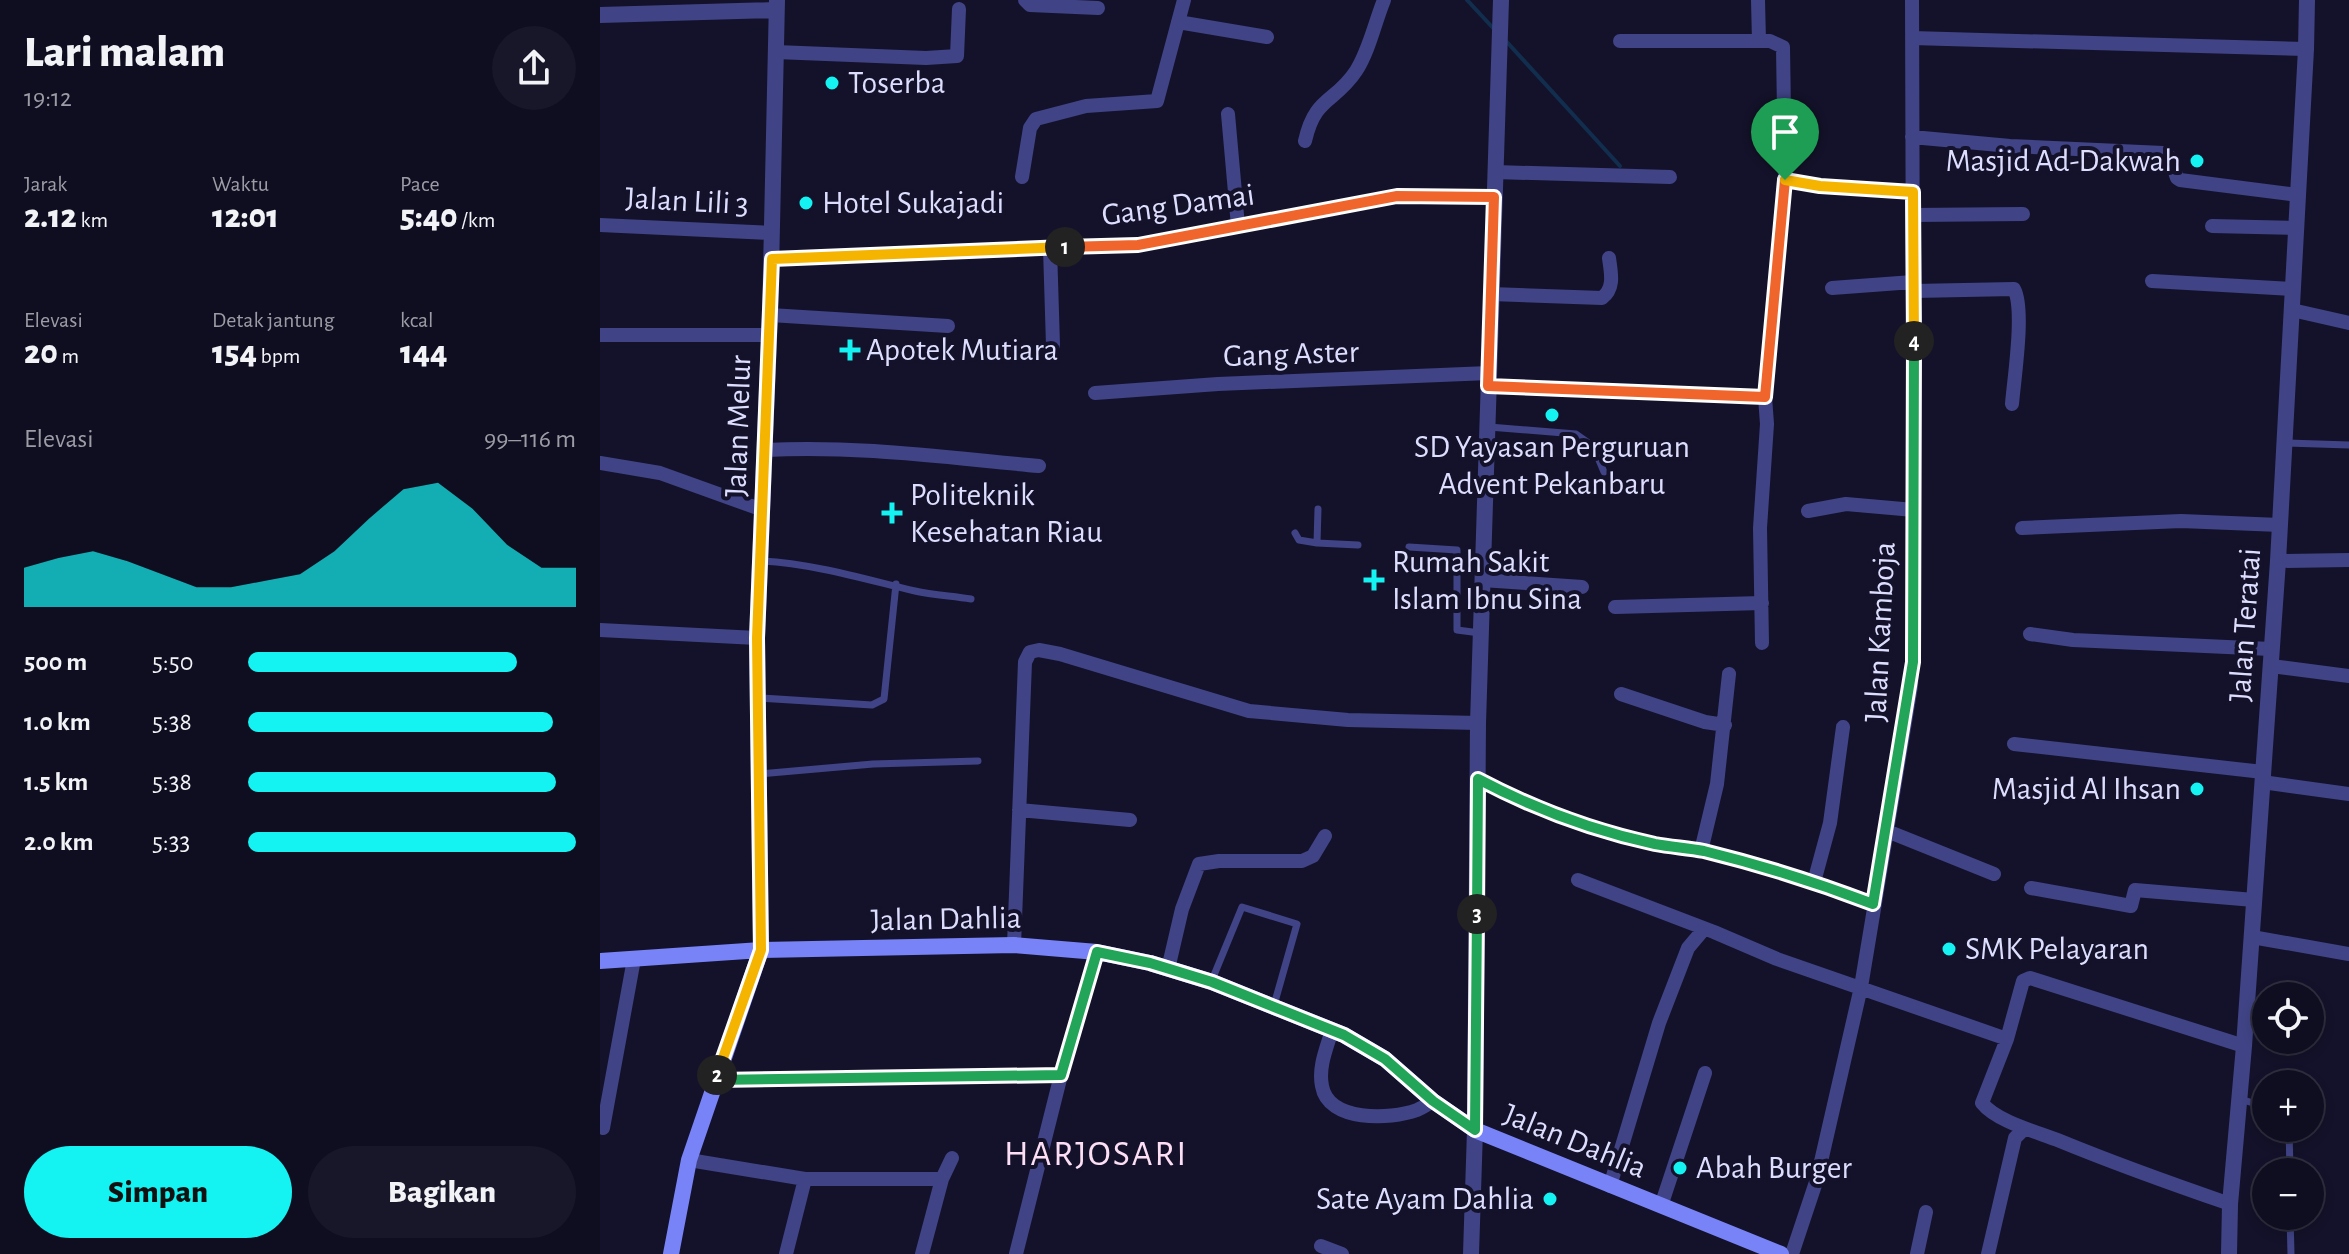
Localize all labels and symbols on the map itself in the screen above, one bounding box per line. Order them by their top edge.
place label: Toserba [848,67,945,99]
marker: Toserba [823,74,841,92]
pin [1751,98,1819,180]
place label: Masjid Ad-Dakwah [1945,145,2181,177]
marker: Masjid Ad-Dakwah [2188,152,2206,170]
street label: Gang Damai [1100,178,1256,232]
street label: Jalan Lili 3 [625,182,749,220]
place label: Hotel Sukajadi [822,187,1004,219]
marker: Hotel Sukajadi [797,194,815,212]
pin: 1 [1045,227,1085,267]
pin: 4 [1894,321,1934,361]
place label: Apotek Mutiara [866,334,1058,366]
street label: Gang Aster [1223,336,1360,372]
marker: Apotek Mutiara [841,341,859,359]
street label: Jalan Melur [720,354,756,497]
marker: SD Yayasan Perguruan Advent Pekanbaru [1543,406,1561,424]
place label: SD Yayasan Perguruan Advent Pekanbaru [1414,431,1690,500]
place label: Politeknik Kesehatan Riau [910,479,1103,548]
marker: Politeknik Kesehatan Riau [881,502,903,524]
street label: Jalan Kamboja [1859,541,1901,723]
place label: Rumah Sakit Islam Ibnu Sina [1392,546,1582,615]
street label: Jalan Teratai [2224,547,2266,703]
marker: Rumah Sakit Islam Ibnu Sina [1363,569,1385,591]
place label: Masjid Al Ihsan [1992,773,2181,805]
marker: Masjid Al Ihsan [2188,780,2206,798]
pin: 3 [1457,894,1497,934]
street label: Jalan Dahlia [870,902,1022,936]
place label: SMK Pelayaran [1965,933,2149,965]
marker: SMK Pelayaran [1940,940,1958,958]
pin: 2 [697,1055,737,1095]
street label: Jalan Dahlia [1499,1098,1651,1184]
district label: HARJOSARI [1004,1136,1188,1172]
place label: Abah Burger [1696,1152,1853,1184]
marker: Abah Burger [1671,1159,1689,1177]
place label: Sate Ayam Dahlia [1316,1183,1534,1215]
marker: Sate Ayam Dahlia [1541,1190,1559,1208]

